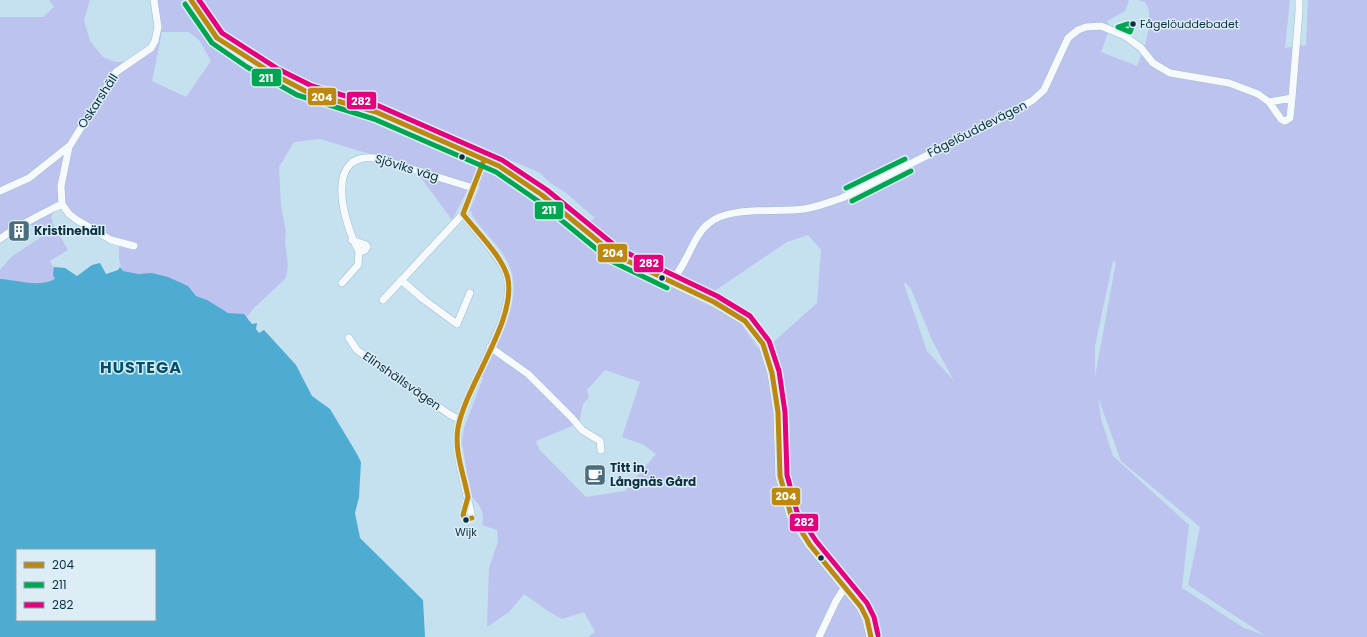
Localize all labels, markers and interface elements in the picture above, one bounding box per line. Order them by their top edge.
place label: Fågelöuddebadet [1140,16,1239,32]
marker: Fågelöuddebadet [1128,19,1138,29]
line badge: 211 [251,68,282,87]
street label: Oskarshäll [73,70,122,132]
text: 211 [259,70,273,86]
line badge: 204 [307,87,337,106]
text: 204 [312,89,333,105]
line badge: 282 [346,91,377,110]
text: 282 [351,93,371,109]
street label: Fågelöuddevägen [924,96,1030,161]
street label: Sjöviks väg [373,150,441,185]
unlabelled marker [457,152,467,162]
line badge: 211 [534,201,564,220]
text: 211 [542,202,556,218]
building icon: Kristinehäll [6,218,32,244]
place label: Kristinehäll [34,222,105,239]
line badge: 204 [597,243,628,263]
text: 204 [603,245,624,261]
line badge: 282 [633,254,664,273]
text: 282 [639,255,659,271]
unlabelled marker [657,273,667,283]
street label: Elinshällsvägen [360,347,445,414]
district label: HUSTEGA [100,356,182,379]
place label: Titt in, Långnäs Gård [610,459,696,490]
cafe icon: Titt in, Långnäs Gård [582,462,608,488]
line badge: 204 [771,487,801,506]
text: 204 [776,488,797,504]
line badge: 282 [789,513,819,532]
text: 282 [794,514,814,530]
marker: Wijk [461,515,471,525]
place label: Wijk [455,524,477,540]
legend [16,549,156,621]
unlabelled marker [816,553,826,563]
text: 204 [52,556,74,573]
text: 211 [52,576,67,593]
text: 282 [52,596,73,613]

